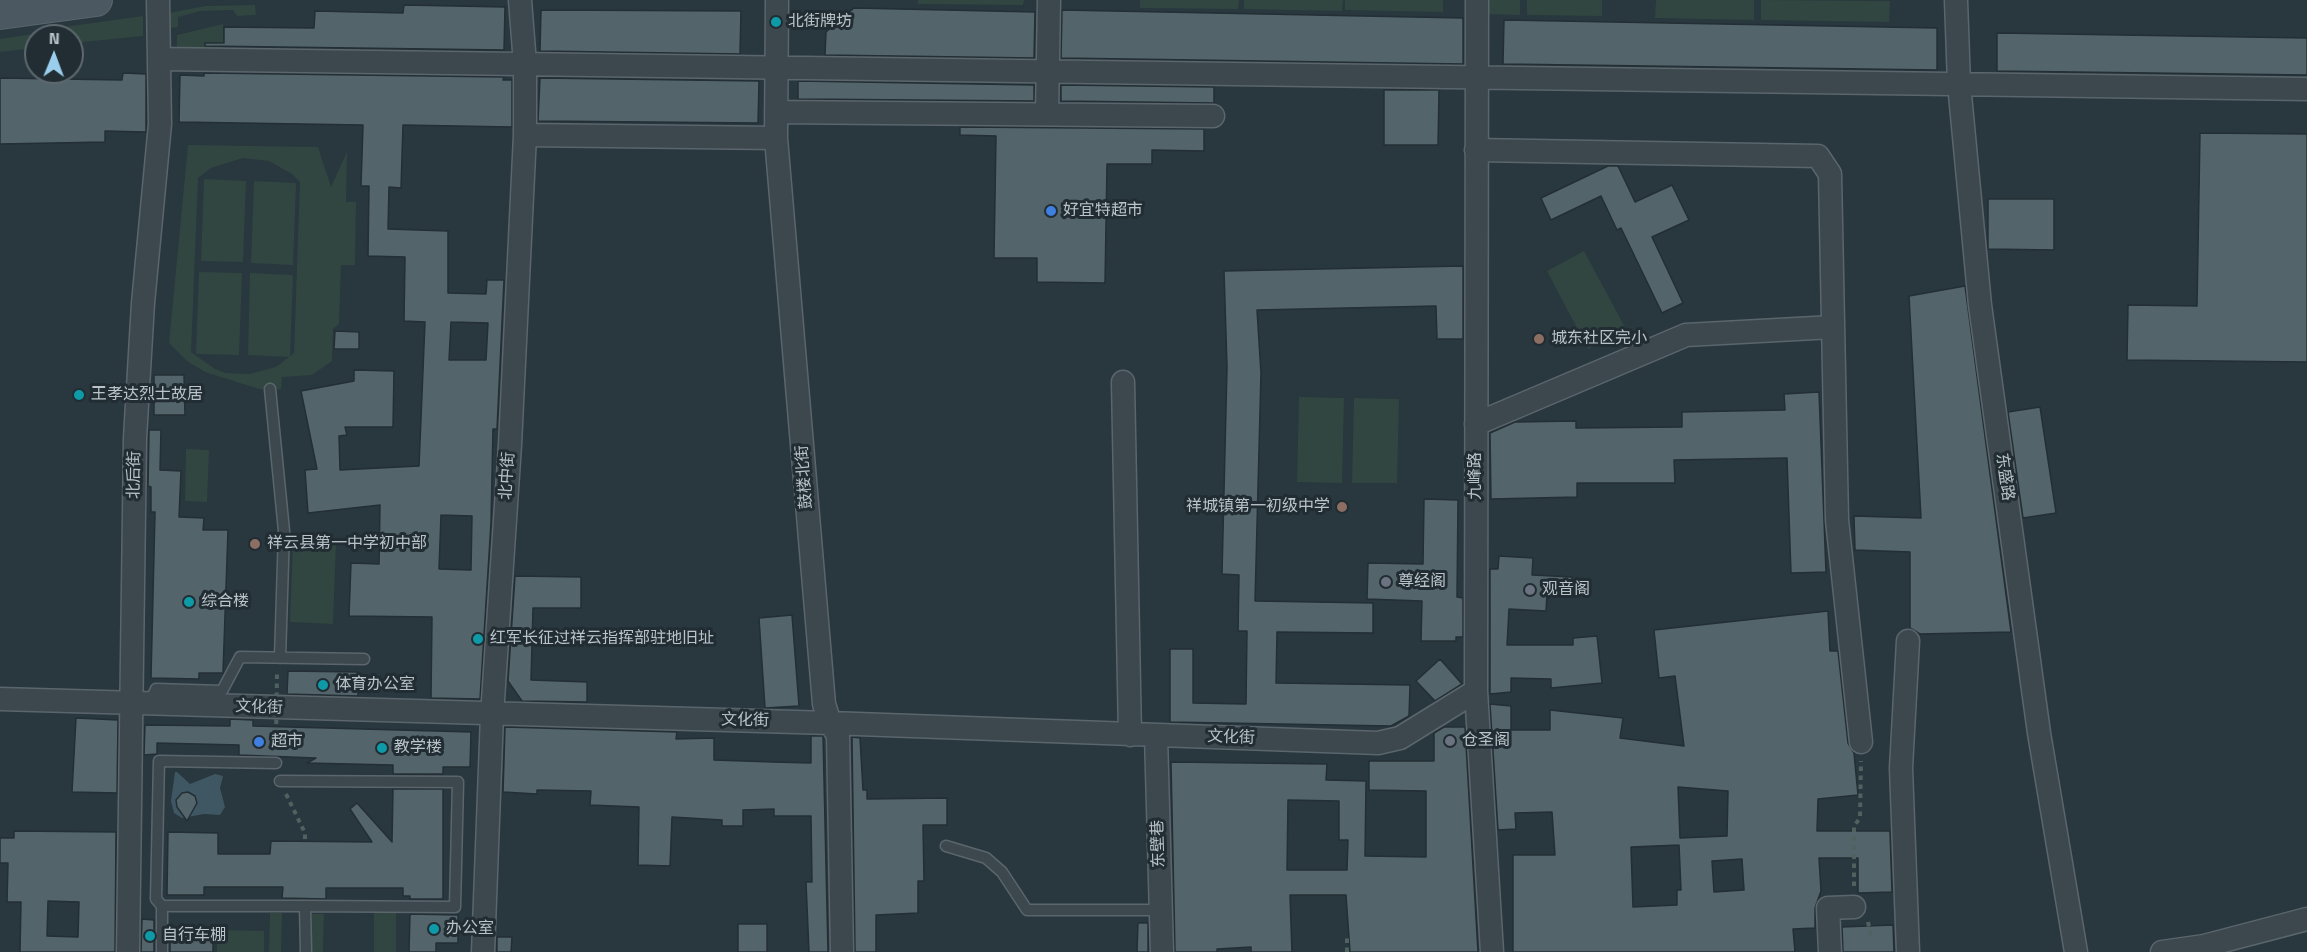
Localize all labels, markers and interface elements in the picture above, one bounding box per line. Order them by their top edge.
place label: 北街牌坊 [788,12,852,32]
marker: 北街牌坊 [769,15,783,29]
north arrow [24,24,84,84]
text: N [49,26,60,50]
place label: 好宜特超市 [1063,201,1143,221]
marker: 好宜特超市 [1044,204,1058,218]
place label: 城东社区完小 [1551,329,1647,349]
marker: 城东社区完小 [1532,332,1546,346]
place label: 王孝达烈士故居 [91,385,203,405]
marker: 王孝达烈士故居 [72,388,86,402]
street label: 鼓楼北街 [793,444,817,510]
street label: 北后街 [125,451,145,499]
street label: 北中街 [497,451,519,501]
street label: 九峰路 [1466,452,1486,500]
street label: 东盛路 [1991,452,2017,502]
place label: 祥城镇第一初级中学 [1186,497,1330,517]
marker: 祥城镇第一初级中学 [1335,500,1349,514]
place label: 祥云县第一中学初中部 [267,534,427,554]
marker: 祥云县第一中学初中部 [248,537,262,551]
place label: 尊经阁 [1398,572,1446,592]
marker: 尊经阁 [1379,575,1393,589]
place label: 观音阁 [1542,580,1590,600]
marker: 观音阁 [1523,583,1537,597]
place label: 综合楼 [201,592,249,612]
marker: 综合楼 [182,595,196,609]
place label: 红军长征过祥云指挥部驻地旧址 [490,629,714,649]
marker: 红军长征过祥云指挥部驻地旧址 [471,632,485,646]
place label: 体育办公室 [335,675,415,695]
marker: 体育办公室 [316,678,330,692]
street label: 文化街 [235,698,283,718]
street label: 文化街 [721,711,769,731]
street label: 文化街 [1207,728,1255,748]
place label: 仓圣阁 [1462,731,1510,751]
place label: 超市 [271,732,303,752]
marker: 仓圣阁 [1443,734,1457,748]
marker: 超市 [252,735,266,749]
place label: 教学楼 [394,738,442,758]
marker: 教学楼 [375,741,389,755]
street label: 东壁巷 [1149,820,1169,868]
place label: 办公室 [446,919,494,939]
marker: 办公室 [427,922,441,936]
place label: 自行车棚 [162,926,226,946]
marker: 自行车棚 [143,929,157,943]

